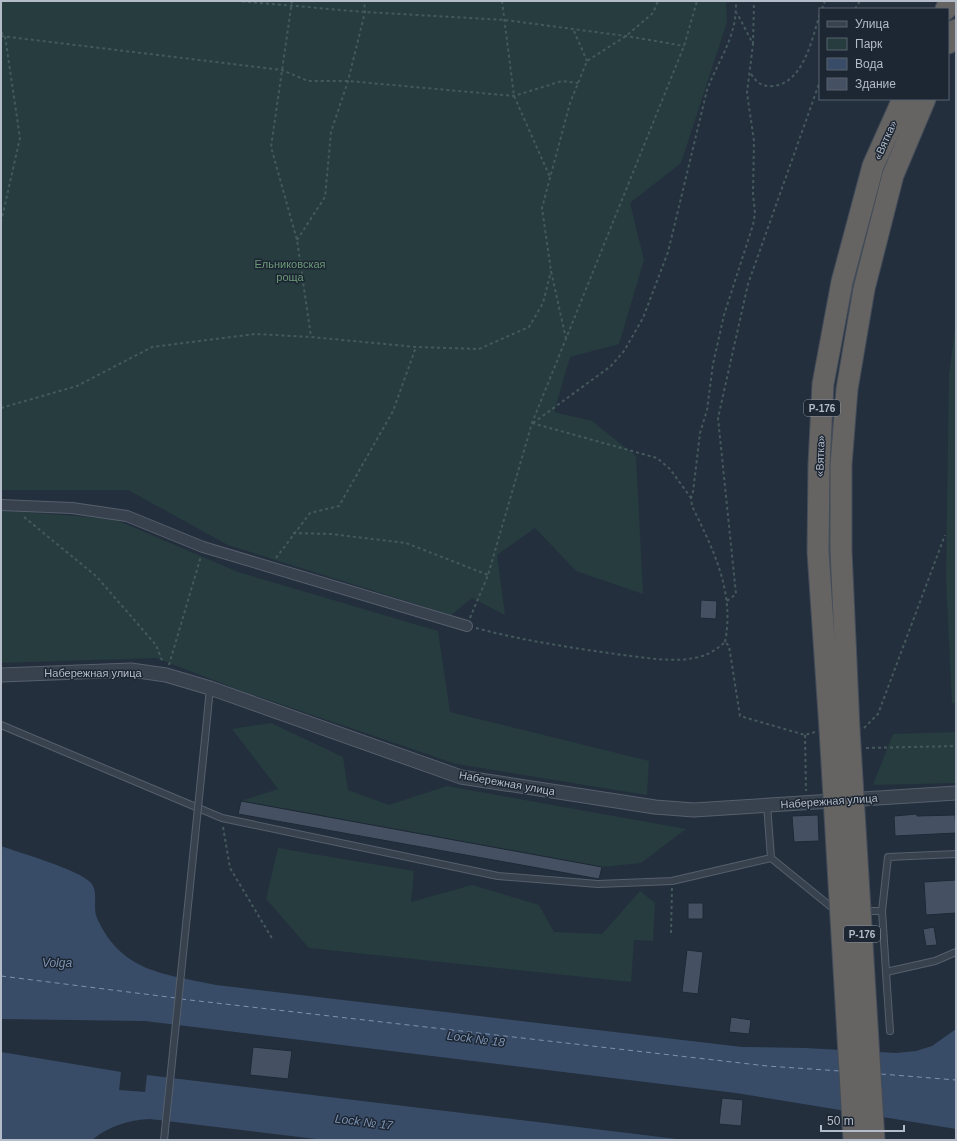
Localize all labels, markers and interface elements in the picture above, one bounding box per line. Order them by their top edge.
legend [819,8,949,100]
text: Улица [855,17,889,31]
text: Парк [855,37,883,51]
text: Вода [855,57,883,71]
text: Здание [855,77,896,91]
street label: «Вятка» [871,119,899,161]
park label: Ельниковская роща [254,258,326,283]
road number: Р-176 [804,400,840,416]
street label: «Вятка» [813,435,827,477]
street label: Набережная улица [44,667,143,679]
street label: Набережная улица [458,769,557,798]
street label: Набережная улица [780,792,879,810]
road number: Р-176 [844,926,880,942]
water label: Volga [42,956,72,970]
water label: Lock № 18 [446,1028,506,1050]
scale bar [821,1107,904,1133]
water label: Lock № 17 [334,1111,395,1133]
text: 50 m [827,1114,854,1128]

